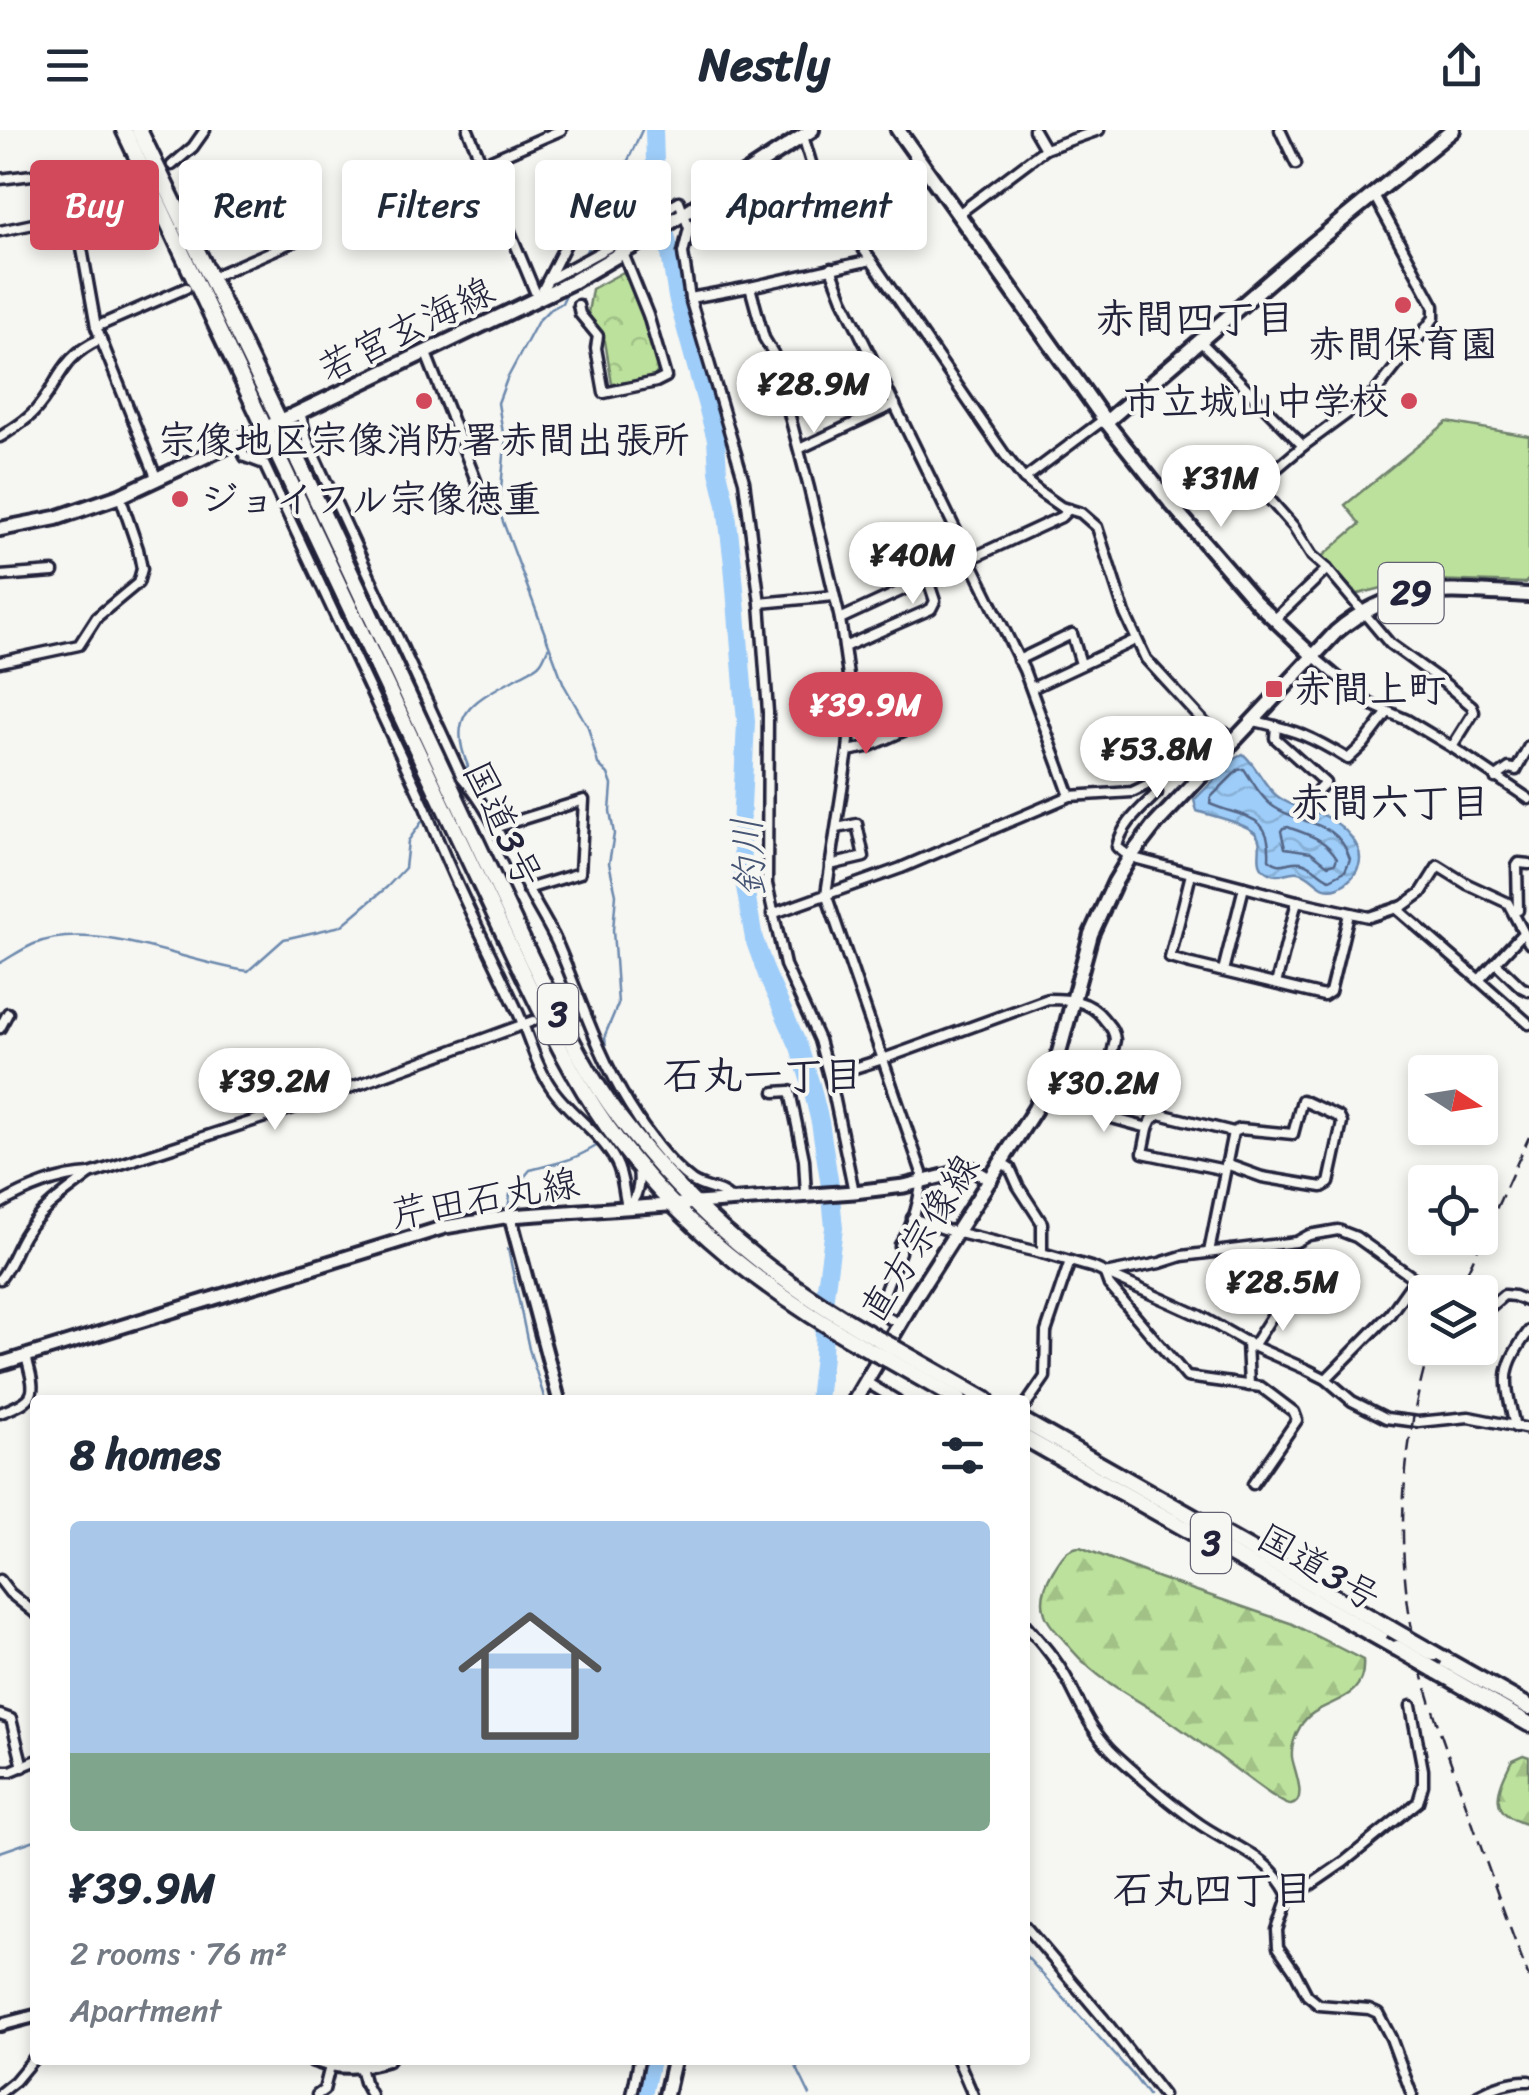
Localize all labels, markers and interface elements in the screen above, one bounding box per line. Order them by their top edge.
text: Nestly [699,25,830,105]
icon: menu [40,38,95,93]
icon: share [1434,38,1489,93]
chip: Buy [30,160,159,250]
chip: Rent [179,160,322,250]
chip: Filters [342,160,515,250]
chip: New [535,160,671,250]
chip: Apartment [691,160,927,250]
street label: 若宮玄海線 [306,258,506,401]
district label: 赤間四丁目 [1095,283,1295,354]
marker: 赤間保育園 [1392,294,1414,316]
place label: 赤間保育園 [1308,311,1498,378]
pin: ¥28.9M [733,351,895,436]
text: ¥28.9M [759,355,869,412]
place label: 市立城山中学校 [1123,368,1389,435]
marker: 宗像地区宗像消防署赤間出張所 [413,390,435,412]
marker: 市立城山中学校 [1398,390,1420,412]
place label: 宗像地区宗像消防署赤間出張所 [158,407,690,474]
pin: ¥31M [1162,445,1280,530]
text: ¥31M [1183,449,1259,506]
place label: ジョイフル宗像徳重 [200,466,541,533]
marker: ジョイフル宗像徳重 [169,488,191,510]
pin: ¥40M [854,522,972,607]
text: ¥40M [871,526,955,583]
road number: 29 [1378,563,1444,623]
place label: 赤間上町 [1294,656,1446,723]
pin: ¥39.9M [785,672,947,757]
text: ¥39.9M [811,676,921,733]
marker: 赤間上町 [1263,678,1285,700]
pin: ¥53.8M [1076,716,1238,801]
text: ¥53.8M [1102,720,1212,777]
street label: 国道3号 [444,749,561,899]
district label: 赤間六丁目 [1290,767,1490,838]
water label: 釣川 [711,815,786,899]
road number: 3 [538,984,578,1044]
district label: 石丸一丁目 [663,1040,863,1111]
pin: ¥39.2M [194,1048,356,1133]
pin: ¥30.2M [1023,1050,1185,1135]
text: ¥39.2M [220,1052,330,1109]
text: ¥30.2M [1049,1054,1159,1111]
north arrow [1408,1055,1498,1145]
map controls [1408,1055,1498,1365]
street label: 直方宗像線 [841,1140,998,1337]
street label: 芹田石丸線 [386,1149,584,1248]
button: locate [1408,1165,1498,1255]
pin: ¥28.5M [1202,1249,1364,1334]
text: ¥28.5M [1228,1253,1338,1310]
button: layers [1408,1275,1498,1365]
text: 8 homes [70,1418,221,1492]
icon: filters [935,1428,990,1483]
street label: 国道3号 [1244,1505,1394,1630]
road number: 3 [1191,1513,1231,1573]
icon: home [440,1586,620,1766]
text: ¥39.9M [70,1851,215,1925]
district label: 石丸四丁目 [1113,1854,1313,1925]
text: 2 rooms · 76 m² [70,1925,287,1982]
text: Apartment [70,1982,221,2039]

